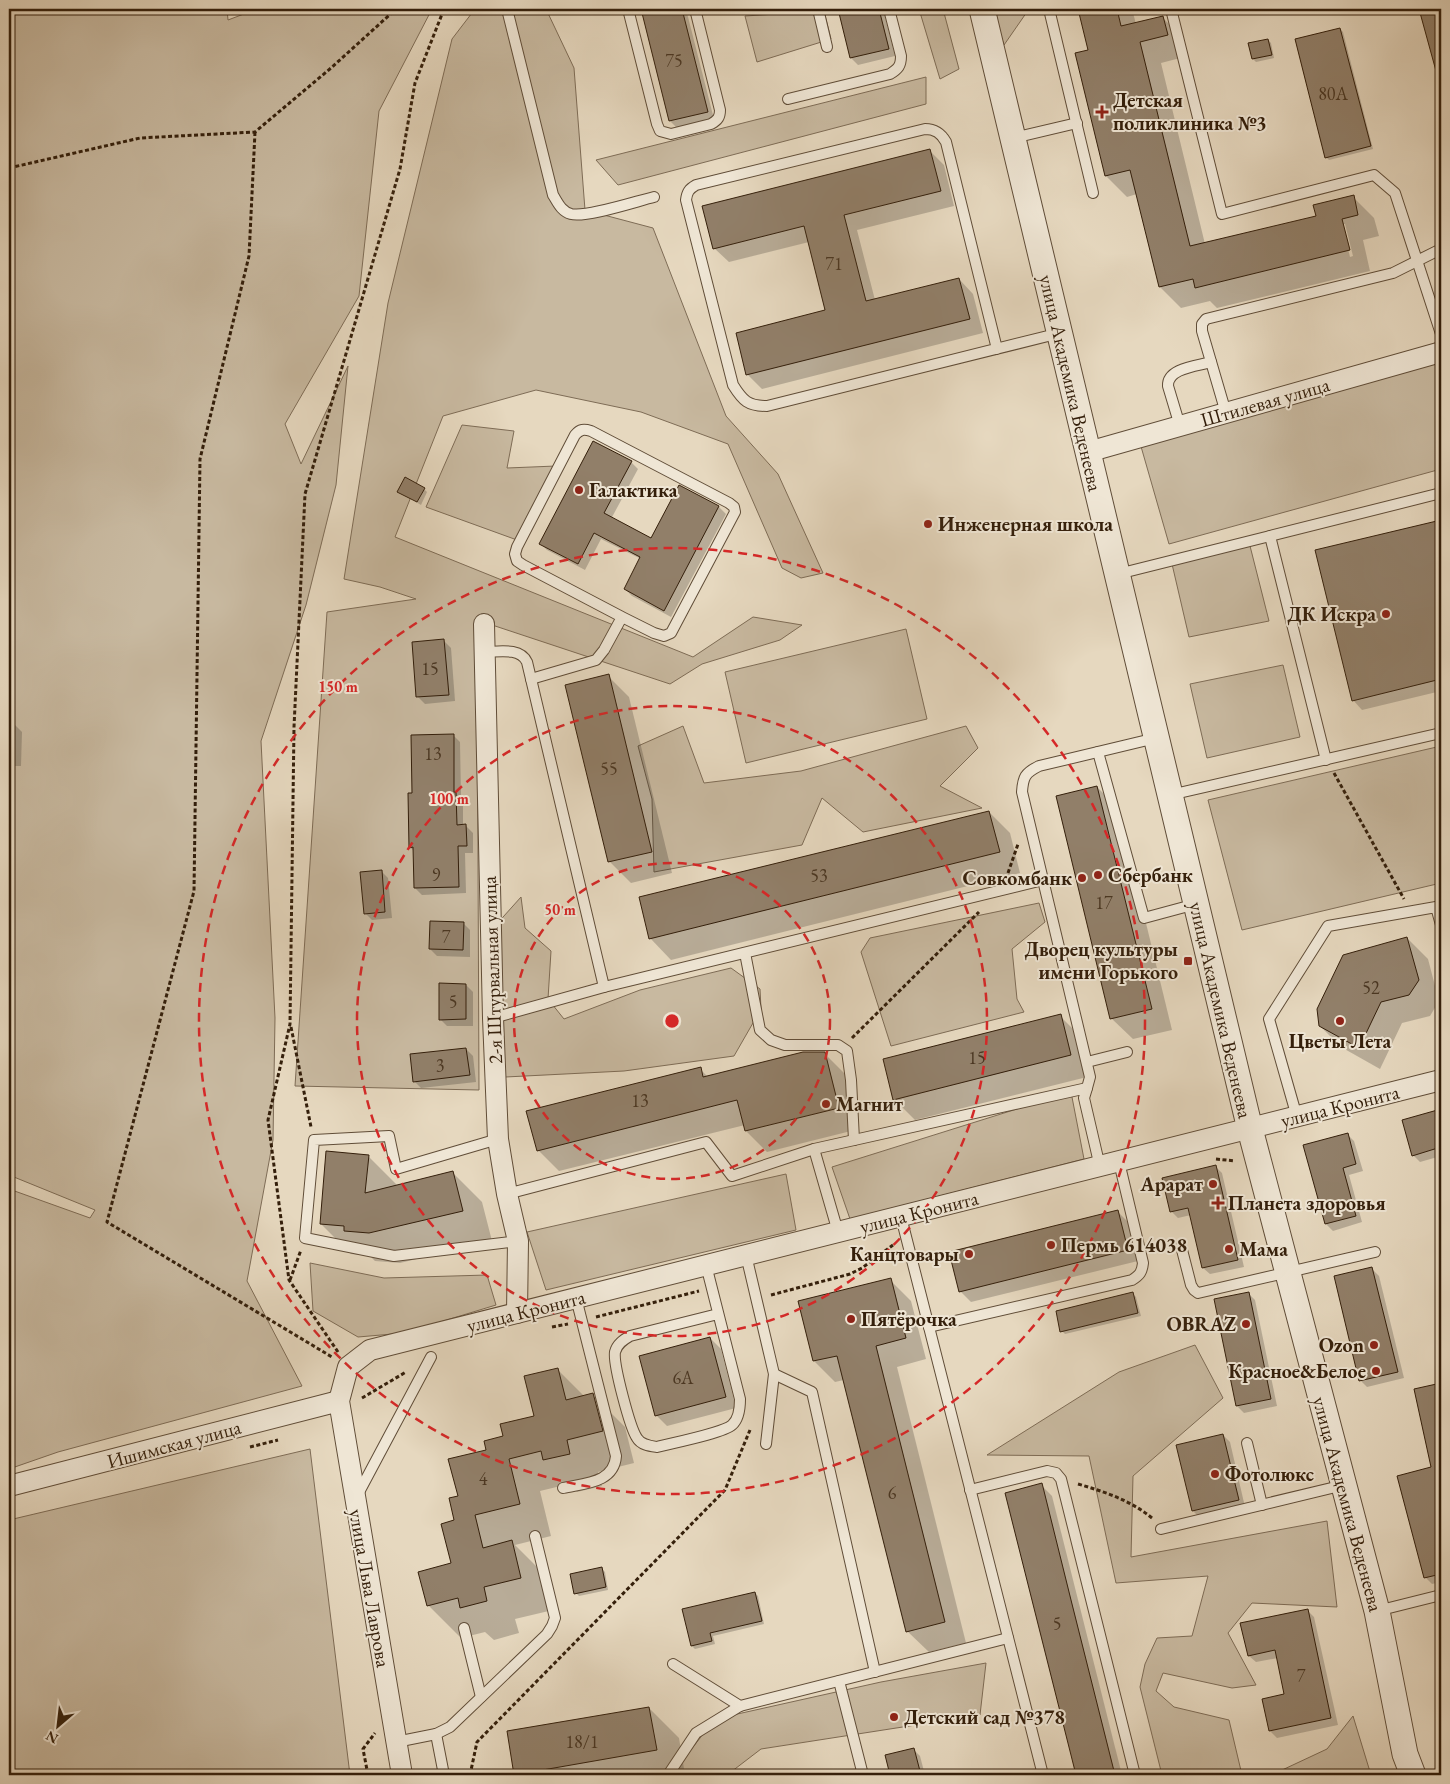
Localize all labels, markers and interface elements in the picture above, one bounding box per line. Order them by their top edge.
house number: 75 [665,49,683,72]
house number: 80А [1318,82,1348,105]
place label: Детская поликлиника №3 [1113,87,1267,136]
marker: Детская поликлиника №3 [1095,105,1109,119]
house number: 71 [825,252,843,275]
street label: улица Академика Веденеева [1033,272,1109,494]
street label: Штилевая улица [1198,371,1333,433]
place label: Галактика [589,477,678,503]
marker: Галактика [573,484,585,496]
place label: Инженерная школа [938,511,1113,537]
marker: Инженерная школа [922,518,934,530]
place label: ДК Искра [1287,601,1376,627]
marker: ДК Искра [1380,608,1392,620]
house number: 15 [421,657,439,680]
text: 150 m [318,677,358,696]
house number: 13 [424,742,442,765]
house number: 55 [600,757,618,780]
text: 100 m [429,789,469,808]
place label: Сбербанк [1108,862,1193,888]
house number: 9 [432,863,441,886]
house number: 53 [810,864,828,887]
place label: Совкомбанк [963,865,1072,891]
marker: Сбербанк [1092,869,1104,881]
marker: Совкомбанк [1076,872,1088,884]
street label: 2-я Штурвальная улица [476,876,508,1064]
house number: 17 [1095,891,1113,914]
street label: улица Академика Веденеева [1183,899,1259,1121]
text: 50 m [544,900,576,919]
house number: 7 [442,925,451,948]
place label: Дворец культуры имени Горького [1025,936,1178,985]
marker: Дворец культуры имени Горького [1182,955,1194,967]
house number: 52 [1362,976,1380,999]
house number: 5 [449,990,457,1013]
centre of rings [663,1012,681,1030]
marker: Цветы Лета [1334,1015,1346,1027]
place label: Цветы Лета [1289,1028,1392,1054]
house number: 15 [968,1046,986,1069]
house number: 3 [436,1054,444,1077]
street label: улица Кронита [1278,1079,1402,1133]
house number: 13 [631,1089,649,1112]
place label: Магнит [836,1091,903,1117]
marker: Магнит [820,1098,832,1110]
place label: Арарат [1139,1171,1203,1197]
marker: Арарат [1207,1178,1219,1190]
street label: улица Кронита [857,1185,981,1239]
place label: Планета здоровья [1228,1190,1386,1216]
marker: Планета здоровья [1212,1197,1224,1209]
place label: Пермь 614038 [1061,1232,1187,1258]
place label: Мама [1239,1236,1288,1262]
marker: Пермь 614038 [1045,1239,1057,1251]
place label: Канцтовары [850,1241,959,1267]
marker: Мама [1223,1243,1235,1255]
marker: Канцтовары [963,1248,975,1260]
street label: улица Кронита [464,1284,588,1338]
place label: Пятёрочка [861,1306,957,1332]
place label: OBRAZ [1167,1311,1236,1337]
marker: Пятёрочка [845,1313,857,1325]
marker: OBRAZ [1240,1318,1252,1330]
place label: Ozon [1319,1332,1364,1358]
marker: Ozon [1368,1339,1380,1351]
place label: Красное&Белое [1228,1358,1366,1384]
marker: Красное&Белое [1370,1365,1382,1377]
house number: 6А [672,1366,694,1389]
street label: улица Академика Веденеева [1307,1394,1389,1614]
street label: Ишимская улица [104,1414,244,1474]
place label: Фотолюкс [1225,1461,1314,1487]
house number: 4 [479,1467,488,1490]
marker: Фотолюкс [1209,1468,1221,1480]
house number: 6 [888,1481,897,1504]
street label: улица Льва Лаврова [343,1507,397,1669]
house number: 5 [1053,1612,1061,1635]
house number: 7 [1297,1664,1306,1687]
north arrow [32,1702,82,1752]
place label: Детский сад №378 [904,1704,1065,1730]
marker: Детский сад №378 [888,1711,900,1723]
text: N [42,1727,61,1748]
house number: 18/1 [565,1730,599,1753]

